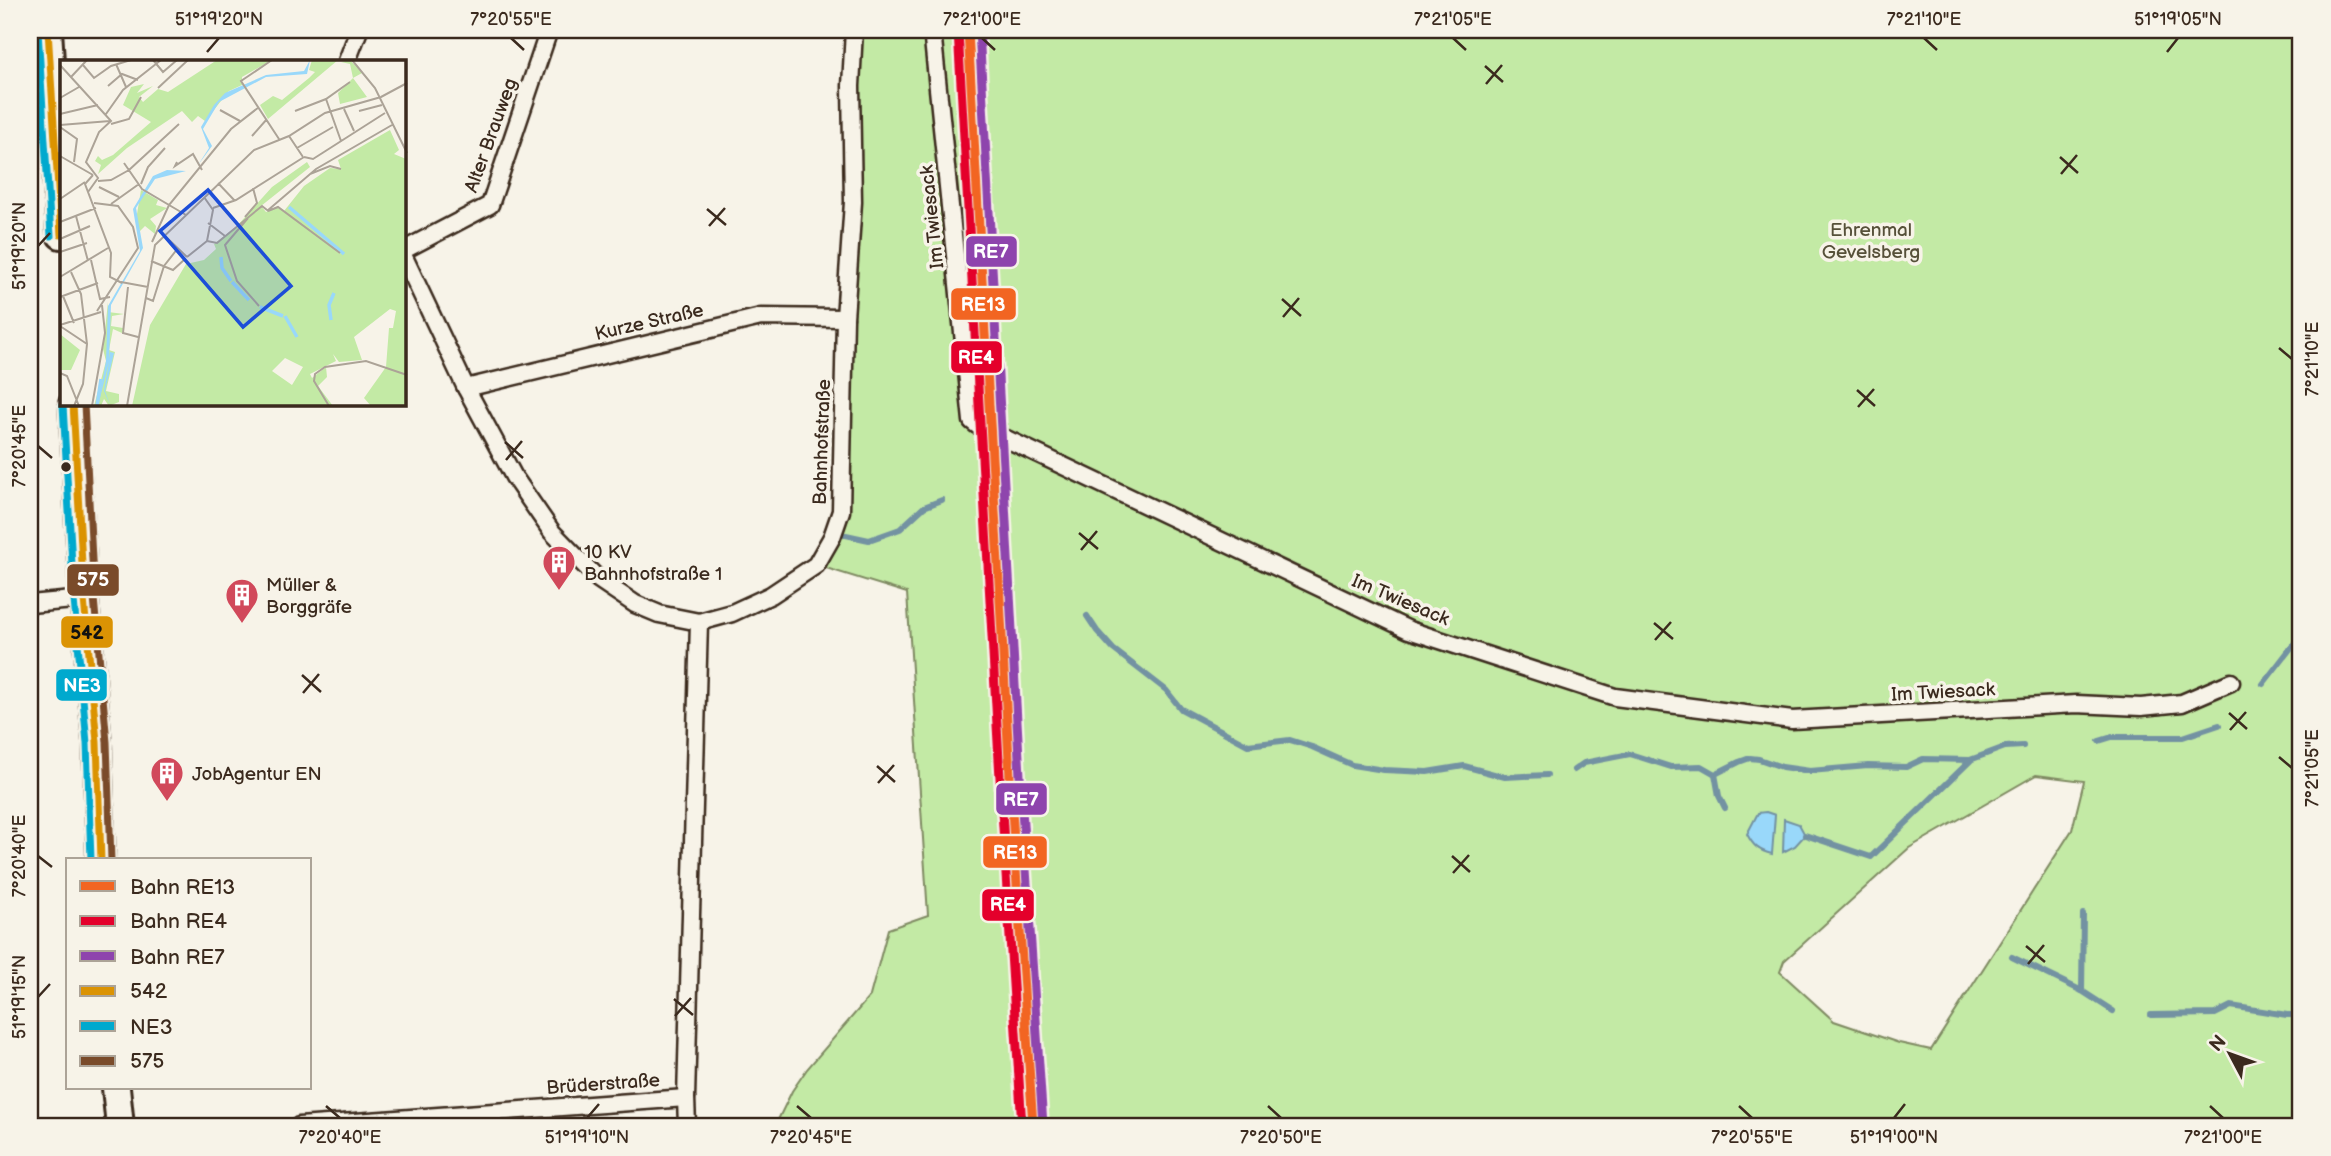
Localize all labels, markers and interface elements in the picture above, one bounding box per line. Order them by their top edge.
text: 51°19'20"N [175,9,263,30]
text: 7°20'55"E [470,9,552,30]
text: 7°21'00"E [943,9,1021,30]
text: 7°21'05"E [1414,9,1492,30]
text: 7°21'10"E [1887,9,1961,30]
text: 51°19'05"N [2134,9,2222,30]
inset map [60,60,406,406]
street label: Alter Brauweg [460,75,523,196]
street label: Im Twiesack [916,163,949,270]
text: 51°19'20"N [9,202,30,290]
park label: Ehrenmal Gevelsberg [1822,219,1920,264]
line badge: RE7 [965,235,1018,268]
text: RE7 [973,241,1009,264]
line badge: RE13 [950,287,1017,321]
text: RE13 [961,294,1005,317]
street label: Kurze Straße [593,299,706,346]
text: 7°21'10"E [2302,322,2323,396]
line badge: RE4 [950,340,1003,374]
text: RE4 [958,347,994,370]
street label: Bahnhofstraße [809,379,836,505]
text: 7°20'45"E [9,405,30,487]
unlabelled marker [59,460,73,474]
place label: 10 KV Bahnhofstraße 1 [584,541,722,586]
building icon: 10 KV Bahnhofstraße 1 [540,543,578,592]
line badge: 575 [66,563,120,597]
text: 575 [77,569,109,592]
street label: Im Twiesack [1348,569,1453,632]
place label: Müller & Borggräfe [266,574,352,619]
building icon: Müller & Borggräfe [223,576,261,625]
line badge: 542 [60,615,114,649]
text: 542 [70,622,104,645]
line badge: NE3 [55,668,108,702]
text: NE3 [63,675,101,698]
street label: Im Twiesack [1891,678,1996,707]
text: 7°21'05"E [2302,729,2323,807]
building icon: JobAgentur EN [148,754,186,803]
place label: JobAgentur EN [192,763,322,786]
line badge: RE7 [995,782,1048,816]
text: RE7 [1003,789,1039,812]
text: 7°20'40"E [9,815,30,897]
line badge: RE13 [982,835,1048,869]
text: RE13 [993,842,1037,865]
legend [66,858,312,1090]
text: Bahn RE13 [130,875,235,900]
line badge: RE4 [981,888,1035,922]
text: RE4 [990,894,1026,917]
text: Bahn RE4 [130,909,227,934]
text: Bahn RE7 [130,945,225,970]
text: 51°19'15"N [9,955,30,1039]
text: 542 [130,979,168,1004]
text: NE3 [130,1015,173,1040]
north arrow [2194,1020,2264,1090]
text: N [2205,1031,2232,1057]
text: 575 [130,1049,164,1074]
street label: Brüderstraße [545,1069,661,1100]
text: 7°20'40"E [299,1127,381,1148]
text: 51°19'10"N [545,1127,629,1148]
text: 7°20'45"E [770,1127,852,1148]
text: 7°20'50"E [1240,1127,1322,1148]
text: 7°20'55"E [1711,1127,1793,1148]
text: 51°19'00"N [1850,1127,1938,1148]
text: 7°21'00"E [2184,1127,2262,1148]

